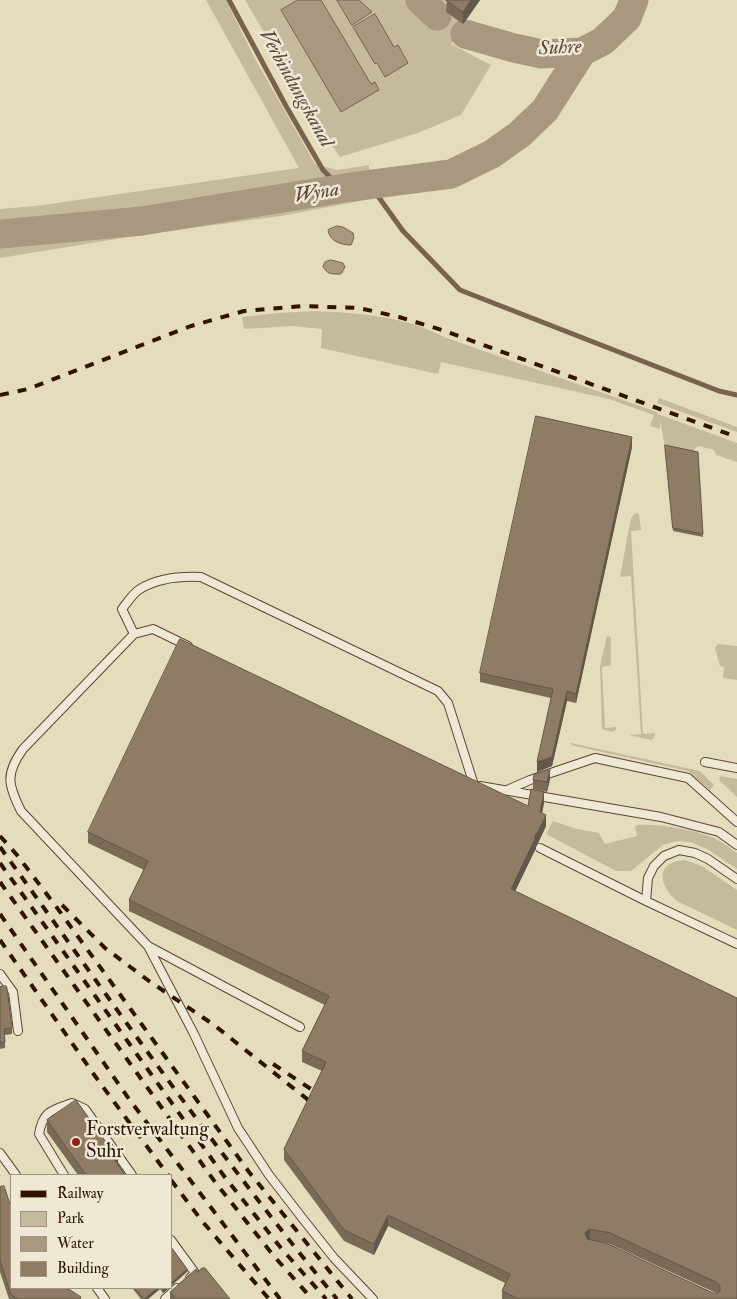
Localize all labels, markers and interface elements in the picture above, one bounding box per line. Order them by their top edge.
water label: Verbindungskanal [253,26,337,152]
water label: Suhre [538,36,582,62]
water label: Wyna [293,179,341,209]
place label: Forstverwaltung Suhr [86,1120,209,1164]
marker: Forstverwaltung Suhr [70,1136,82,1148]
legend [10,1174,172,1289]
text: Railway [57,1184,103,1203]
text: Park [57,1209,84,1228]
text: Water [57,1234,94,1253]
text: Building [57,1259,109,1278]

